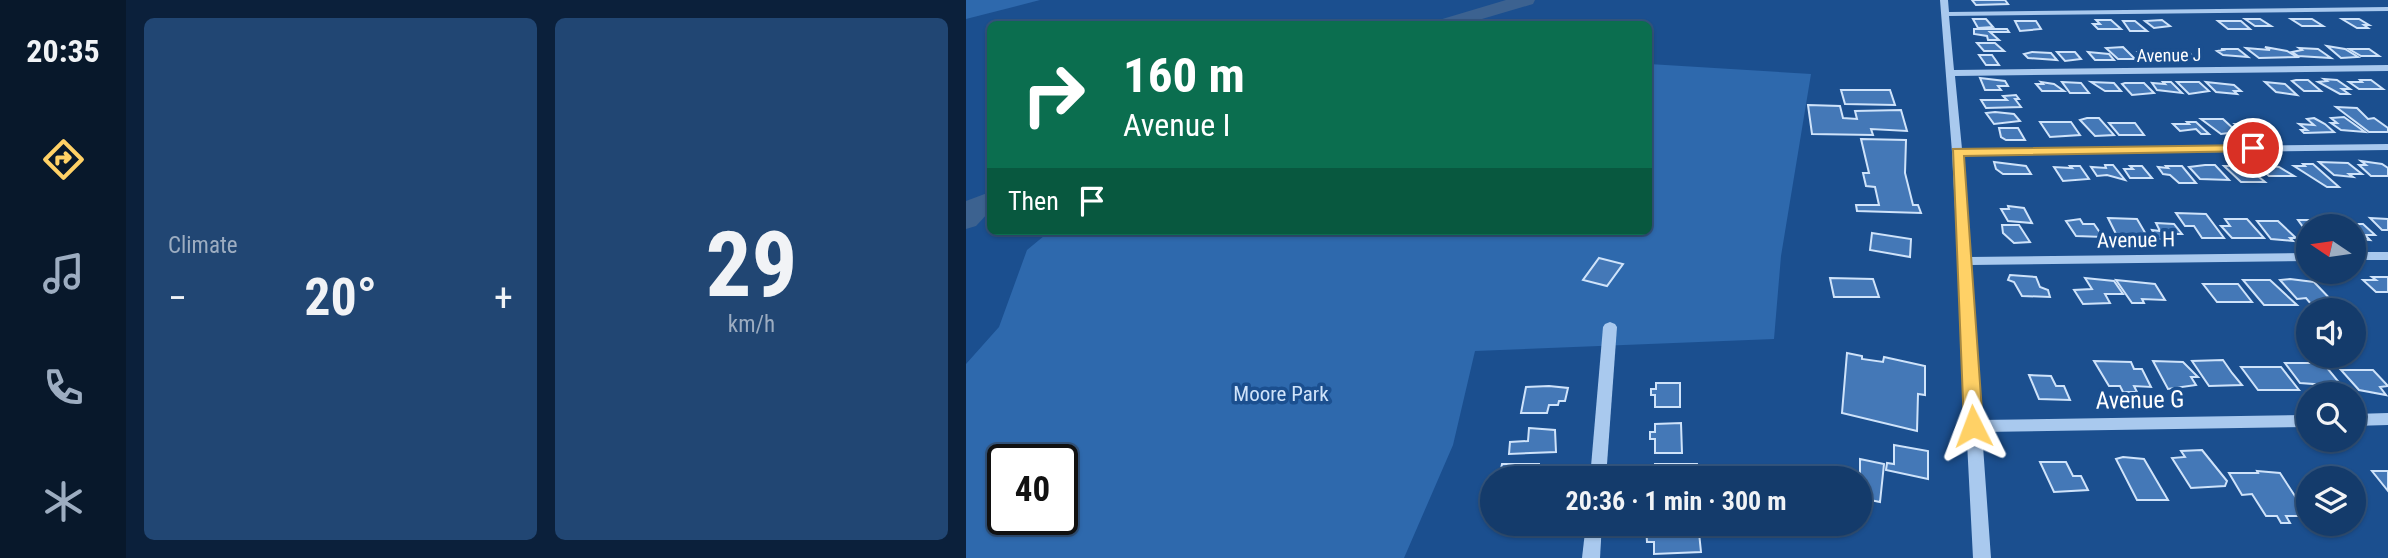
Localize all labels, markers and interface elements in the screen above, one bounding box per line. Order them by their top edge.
text: 20:35 [26,32,100,70]
street label: Avenue J [2136,44,2202,66]
text: 160 m [1123,47,1245,104]
icon: right [1008,49,1099,140]
text: Avenue I [1123,106,1230,144]
pin [2223,118,2283,178]
icon: arrive [2234,129,2272,167]
icon: directions [39,135,88,184]
icon: arrive [1073,182,1111,220]
text: Then [1008,186,1059,216]
text: 29 [706,212,797,318]
north arrow [2296,214,2366,284]
map controls [2296,214,2366,536]
street label: Avenue H [2097,227,2175,253]
text: Climate [168,232,238,259]
icon: music [39,249,88,298]
text: 20° [304,267,377,328]
text: − [168,276,187,320]
text: + [494,276,513,320]
button: sound [2296,298,2366,368]
text: km/h [728,311,775,338]
icon: phone [39,363,88,412]
park label: Moore Park [1233,382,1329,406]
button: search [2296,382,2366,452]
street label: Avenue G [2095,385,2185,415]
position arrow [1936,389,2010,463]
speed limit sign: 40 [987,444,1078,535]
button: layers [2296,466,2366,536]
icon: climate [39,477,88,526]
text: 20:36 · 1 min · 300 m [1566,486,1786,516]

